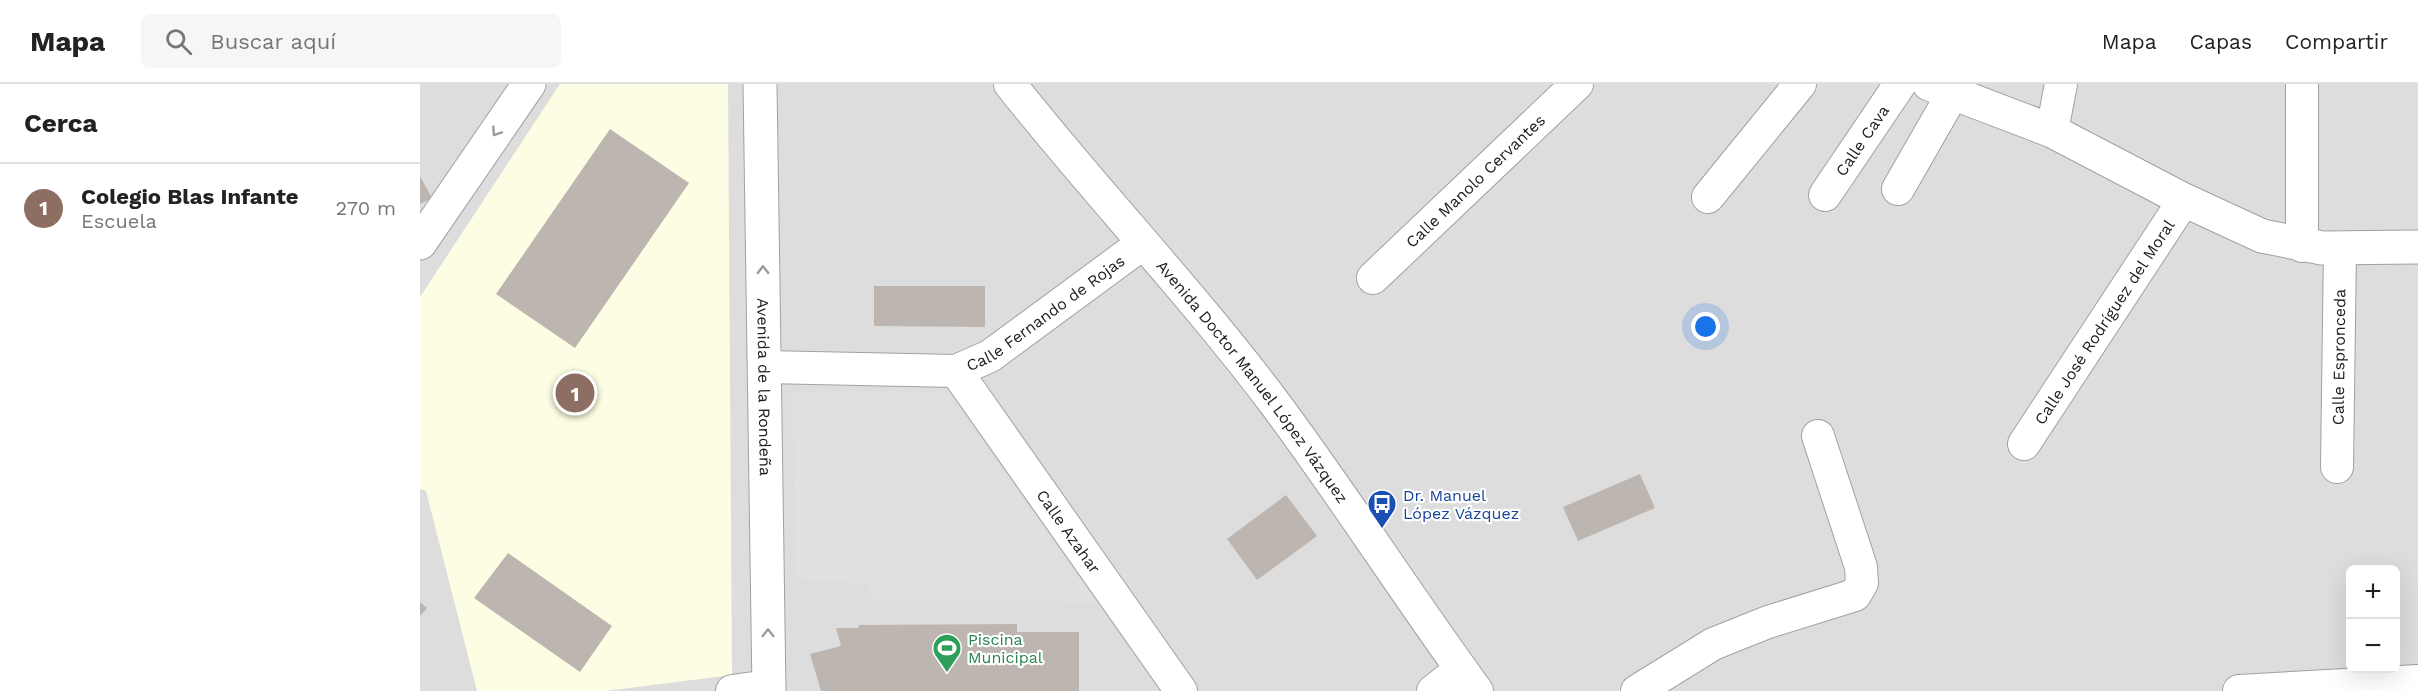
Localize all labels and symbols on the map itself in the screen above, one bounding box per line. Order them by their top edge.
street label: Calle Cava [1831,101,1893,179]
street label: Calle Manolo Cervantes [1402,110,1549,251]
one-way arrow [492,126,503,137]
street label: Calle José Rodríguez del Moral [2030,216,2178,428]
street label: Calle Fernando de Rojas [963,251,1128,375]
street label: Avenida Doctor Manuel López Vázquez [1153,256,1352,506]
one-way arrow [757,265,770,274]
street label: Calle Espronceda [2328,289,2349,425]
street label: Avenida de la Rondeña [754,298,775,476]
your location [1691,312,1720,341]
pin: 1 [556,370,594,416]
street label: Calle Azahar [1033,486,1105,577]
place label: Dr. Manuel López Vázquez [1403,486,1519,523]
bus stop icon: Dr. Manuel López Vázquez [1366,488,1398,530]
one-way arrow [762,628,774,637]
place label: Piscina Municipal [968,630,1043,667]
sports icon: Piscina Municipal [931,632,963,674]

